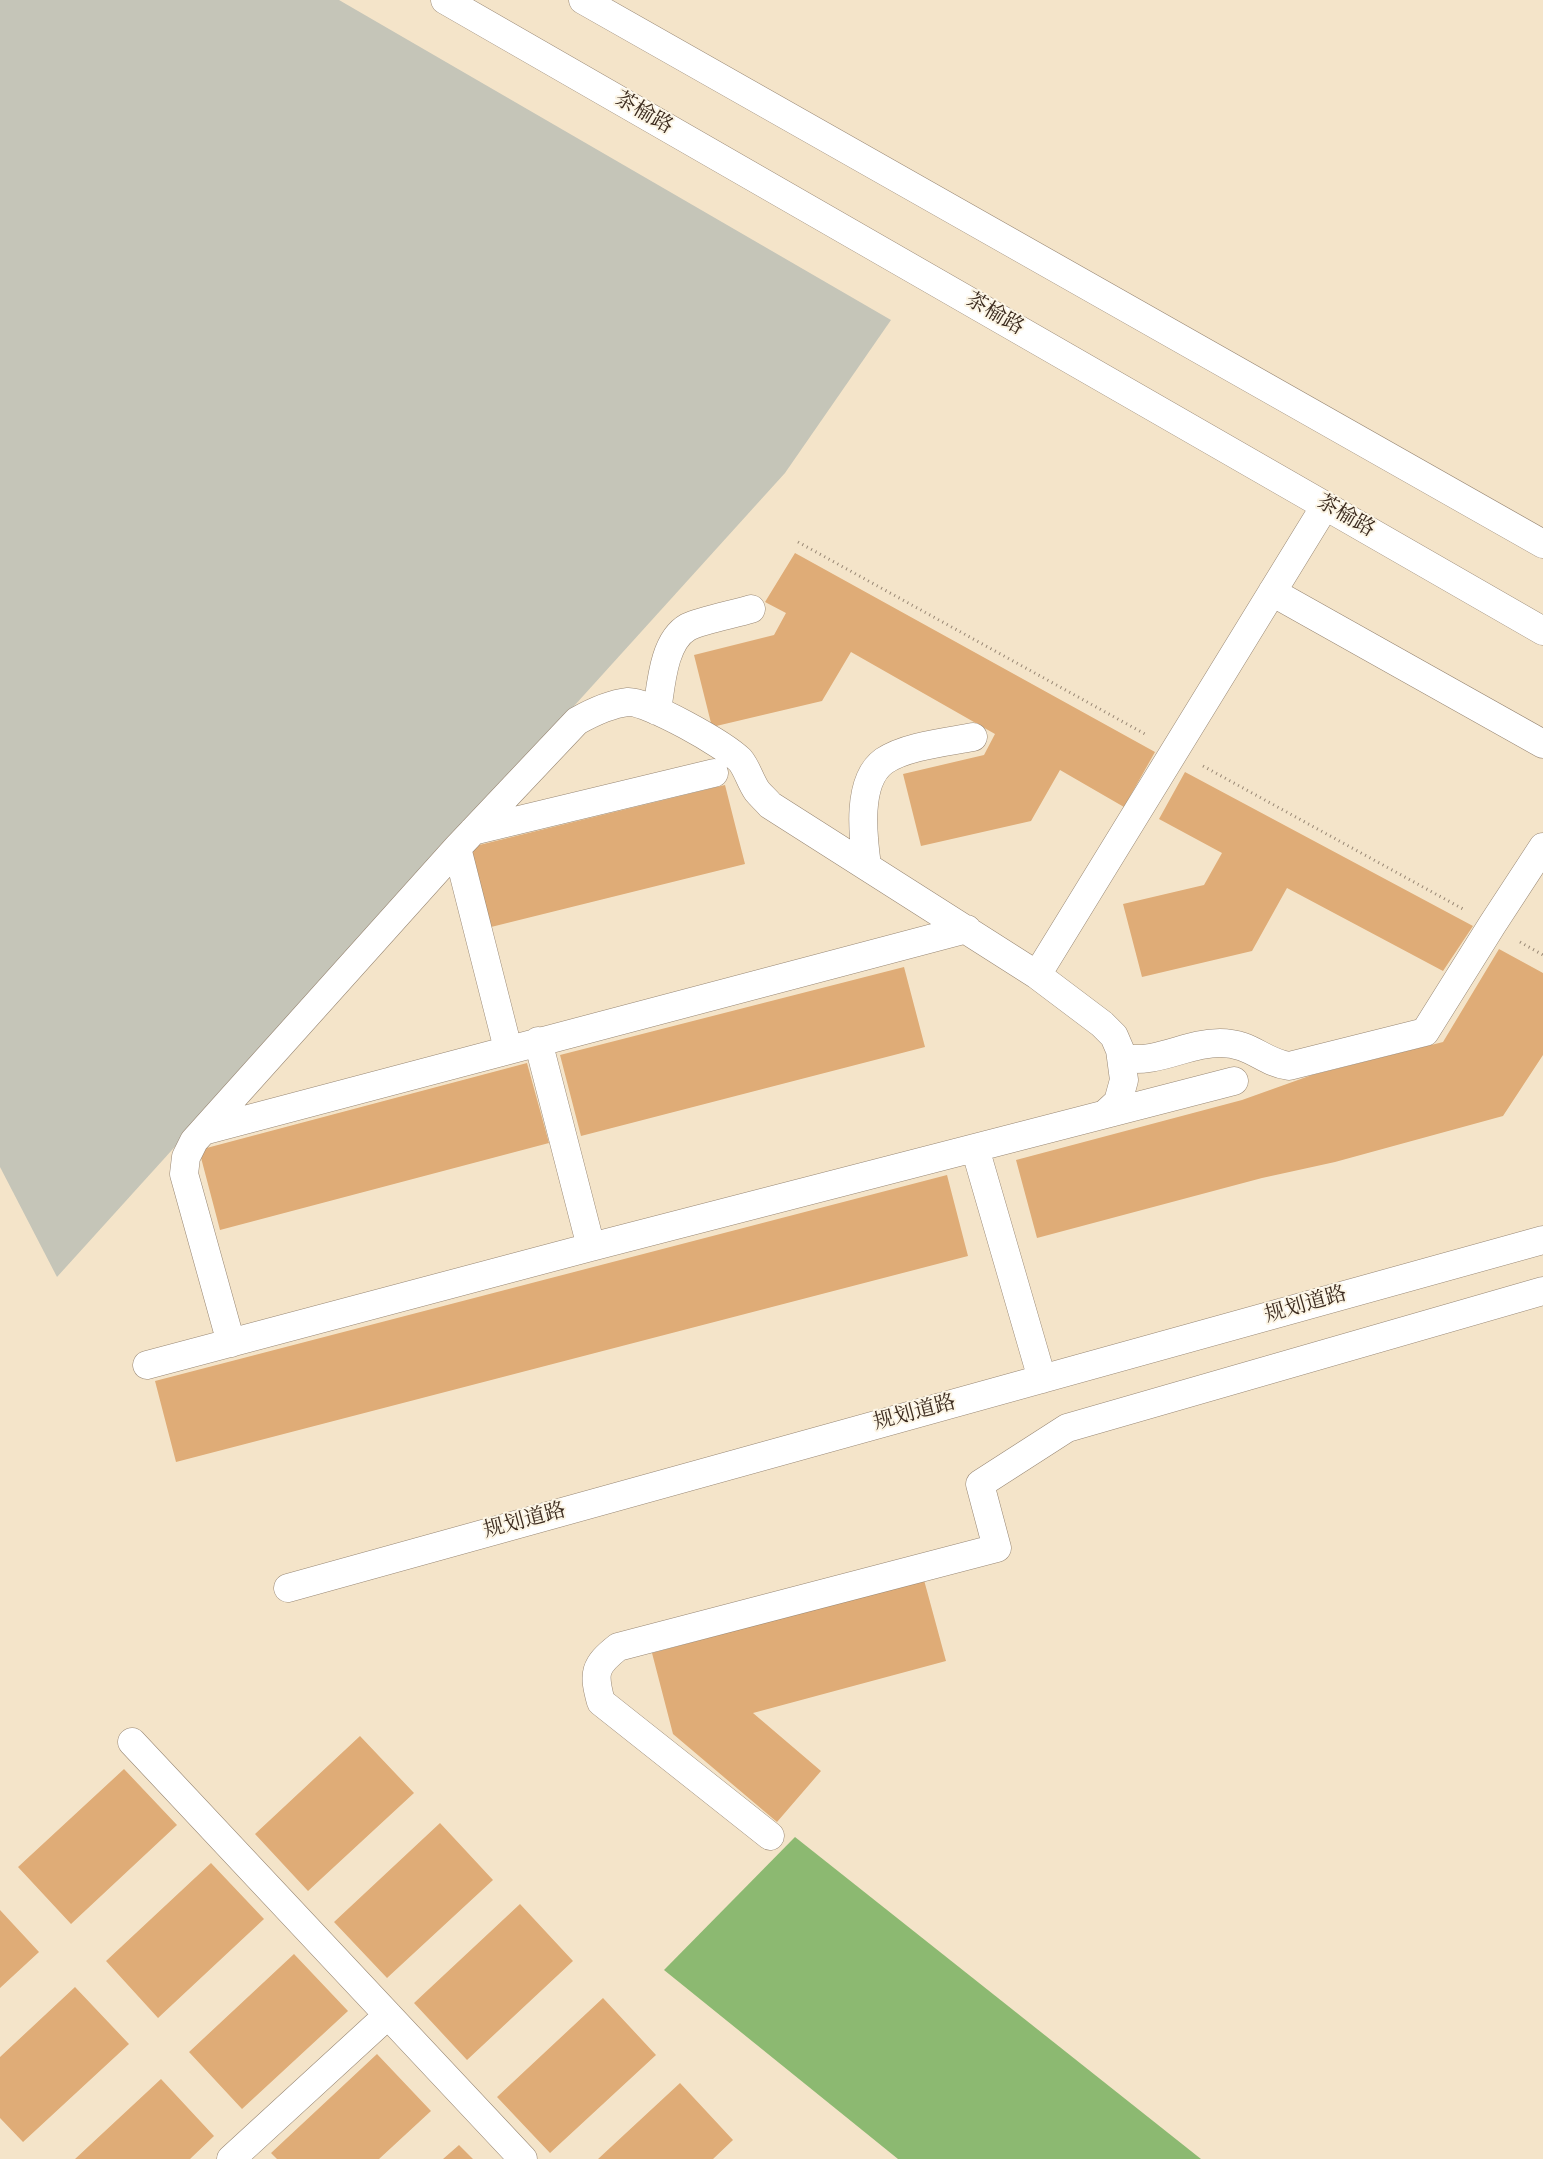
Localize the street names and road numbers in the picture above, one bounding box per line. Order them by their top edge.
street label: 茶榆路 [609,87,677,141]
street label: 茶榆路 [960,288,1028,342]
street label: 茶榆路 [1311,490,1379,544]
street label: 规划道路 [1262,1282,1350,1330]
street label: 规划道路 [871,1391,959,1437]
street label: 规划道路 [481,1499,569,1545]

